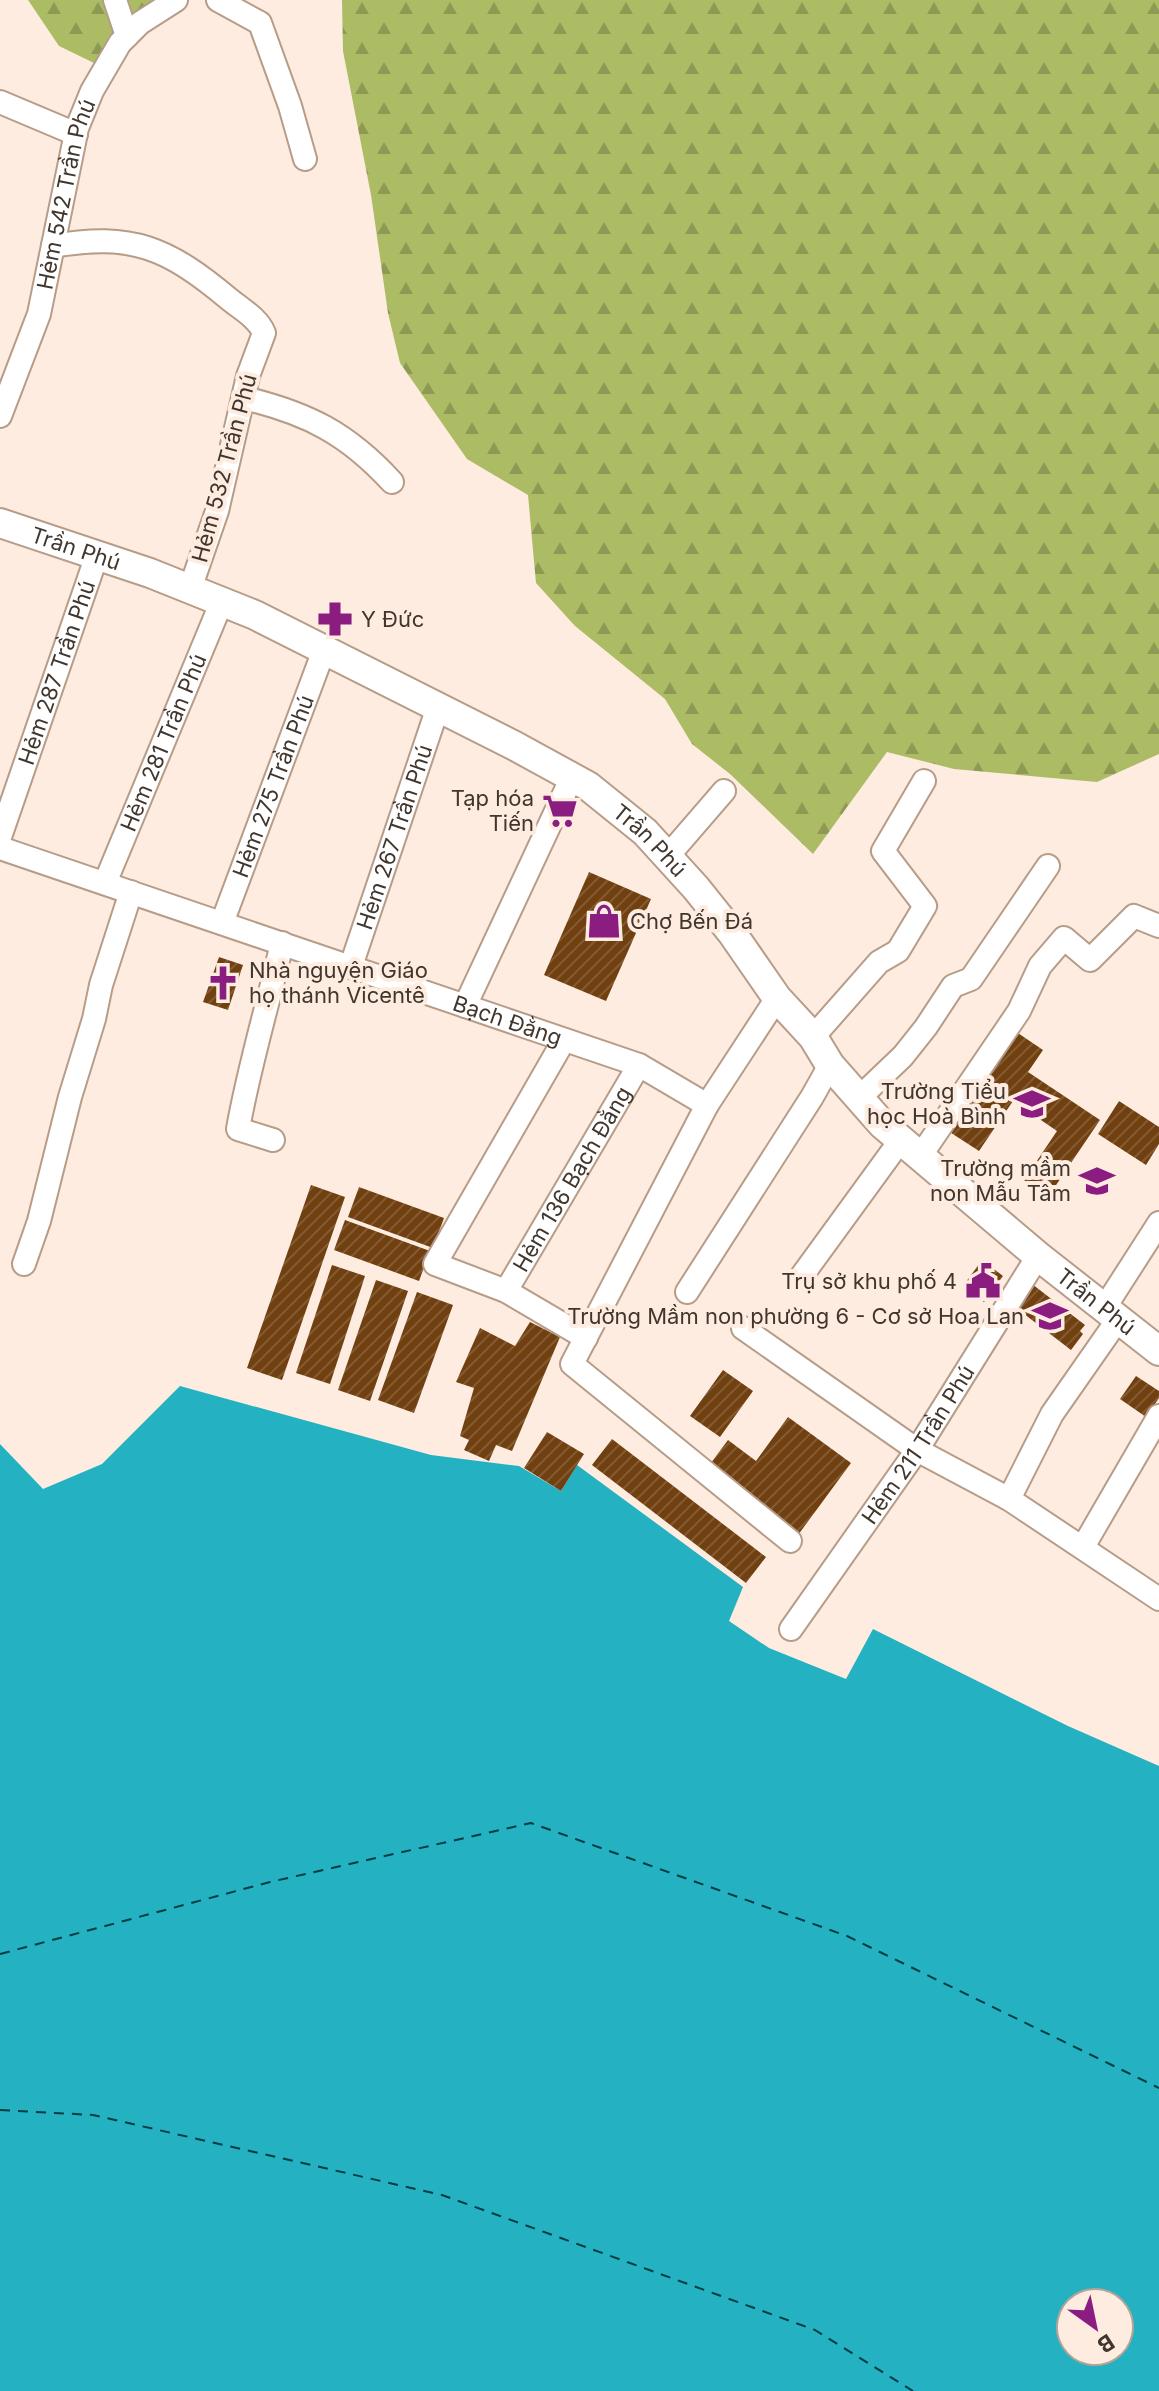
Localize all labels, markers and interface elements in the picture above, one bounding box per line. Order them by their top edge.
street label: Hẻm 542 Trần Phú [31,95,100,292]
street label: Hẻm 532 Trần Phú [186,371,262,565]
street label: Trần Phú [28,521,124,575]
street label: Hẻm 287 Trần Phú [13,577,100,768]
pharmacy icon: Y Đức [316,600,354,638]
place label: Y Đức [361,606,424,632]
street label: Hẻm 281 Trần Phú [115,650,212,835]
street label: Hẻm 275 Trần Phú [227,691,319,881]
street label: Hẻm 267 Trần Phú [351,741,437,933]
place label: Tạp hóa Tiến [451,785,534,836]
supermarket icon: Tạp hóa Tiến [541,792,579,830]
street label: Trần Phú [608,798,692,882]
shop icon: Chợ Bến Đá [585,902,623,940]
place label: Chợ Bến Đá [630,908,753,934]
place label: Nhà nguyện Giáo họ thánh Vicentê [249,957,428,1008]
church icon: Nhà nguyện Giáo họ thánh Vicentê [204,964,242,1002]
street label: Bạch Đằng [450,990,565,1051]
place label: Trường Tiểu học Hoà Bình [867,1078,1006,1129]
street label: Hẻm 136 Bạch Đằng [507,1082,636,1276]
school or university icon: Trường Tiểu học Hoà Bình [1013,1085,1051,1123]
place label: Trường mầm non Mẫu Tâm [930,1155,1071,1206]
school or university icon: Trường mầm non Mẫu Tâm [1078,1162,1116,1200]
public building icon: Trụ sở khu phố 4 [964,1262,1002,1300]
street label: Trần Phú [1052,1263,1141,1341]
place label: Trụ sở khu phố 4 [781,1268,957,1294]
school or university icon: Trường Mầm non phường 6 - Cơ sở Hoa Lan [1031,1297,1069,1335]
place label: Trường Mầm non phường 6 - Cơ sở Hoa Lan [567,1303,1024,1329]
street label: Hẻm 211 Trần Phú [856,1360,980,1529]
north arrow [1055,2287,1135,2367]
text: B [1093,2329,1119,2359]

